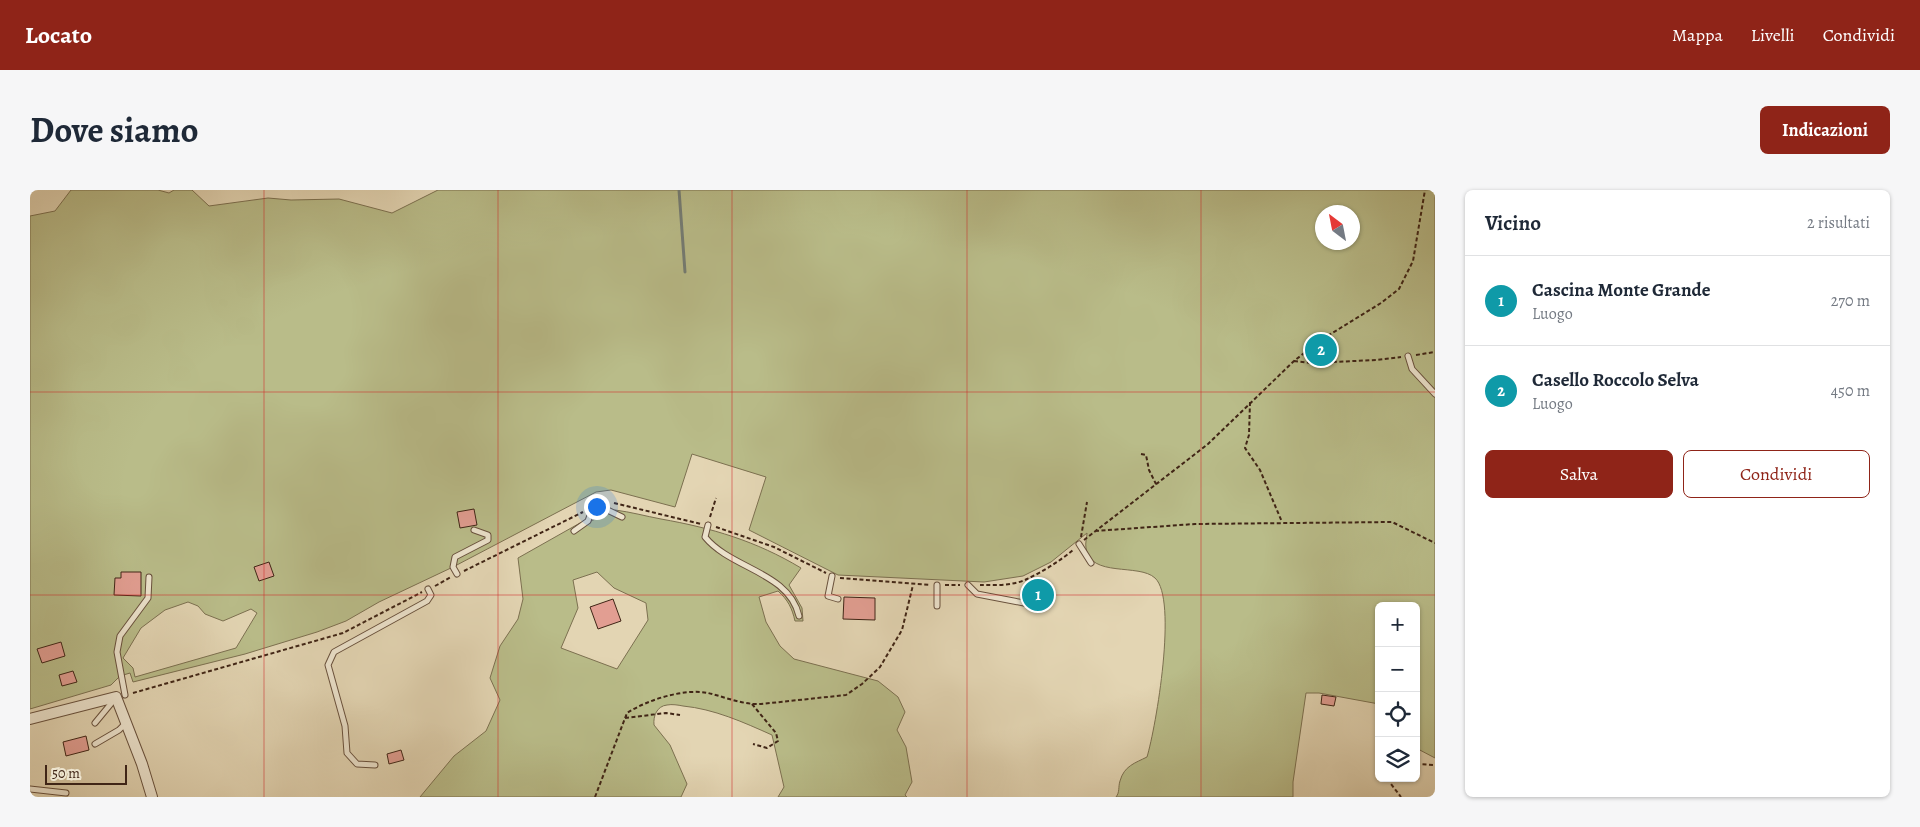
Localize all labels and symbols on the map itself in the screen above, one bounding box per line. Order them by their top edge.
north arrow [1315,205,1360,250]
pin: 2 [1305,331,1337,369]
your location [584,494,610,520]
pin: 1 [1022,576,1054,614]
scale bar [45,762,128,785]

